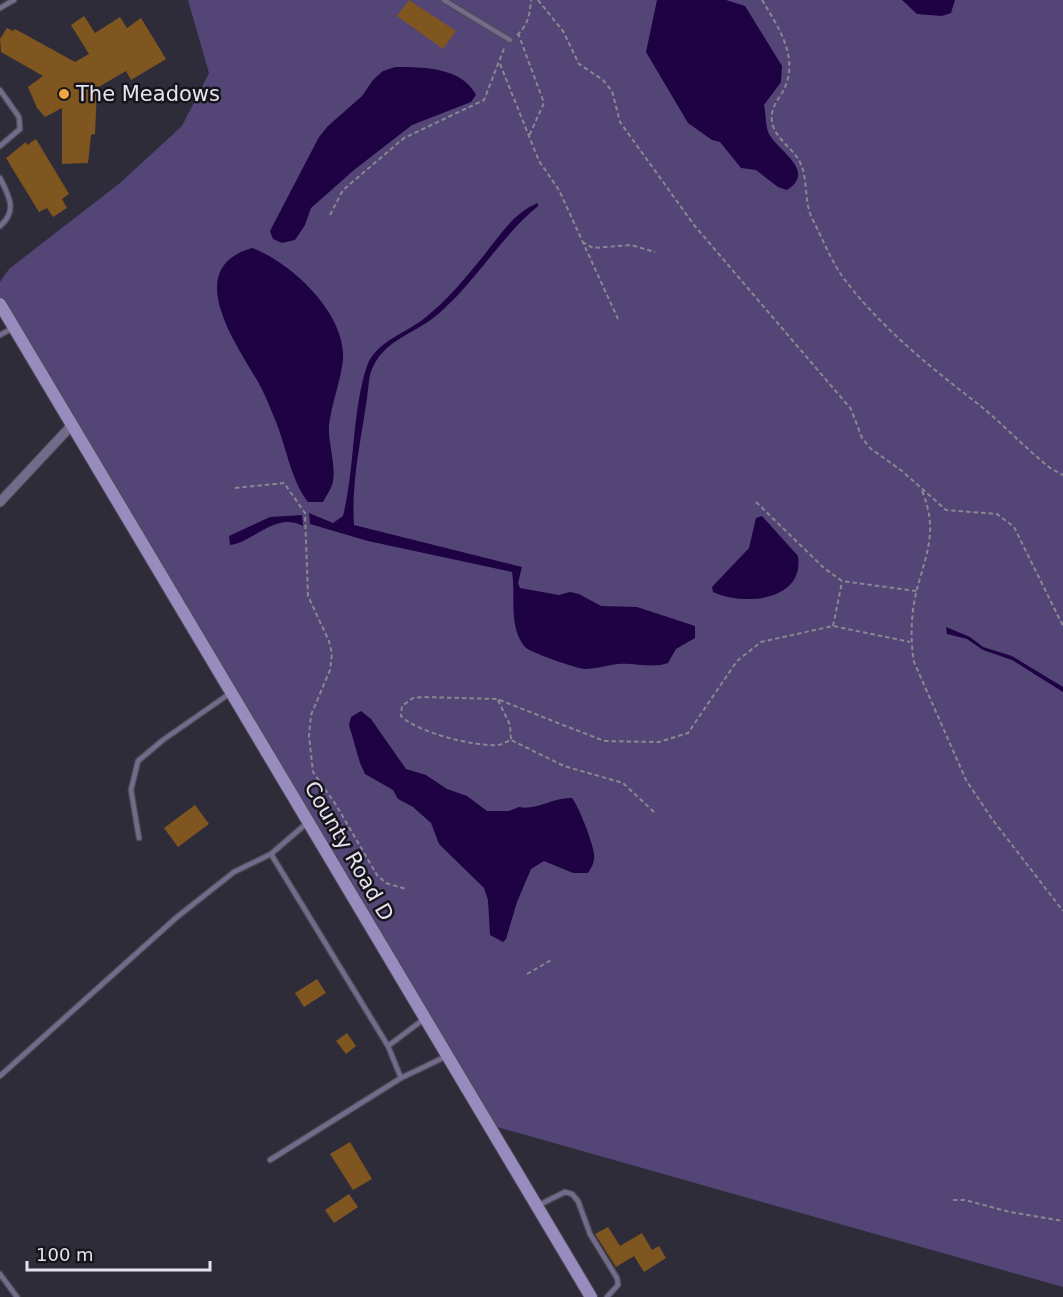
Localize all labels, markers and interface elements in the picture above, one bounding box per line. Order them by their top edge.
place label: The Meadows [75,82,220,106]
marker: The Meadows [57,87,71,101]
street label: County Road D [299,777,399,925]
scale bar [27,1234,210,1272]
text: 100 m [36,1244,94,1265]

